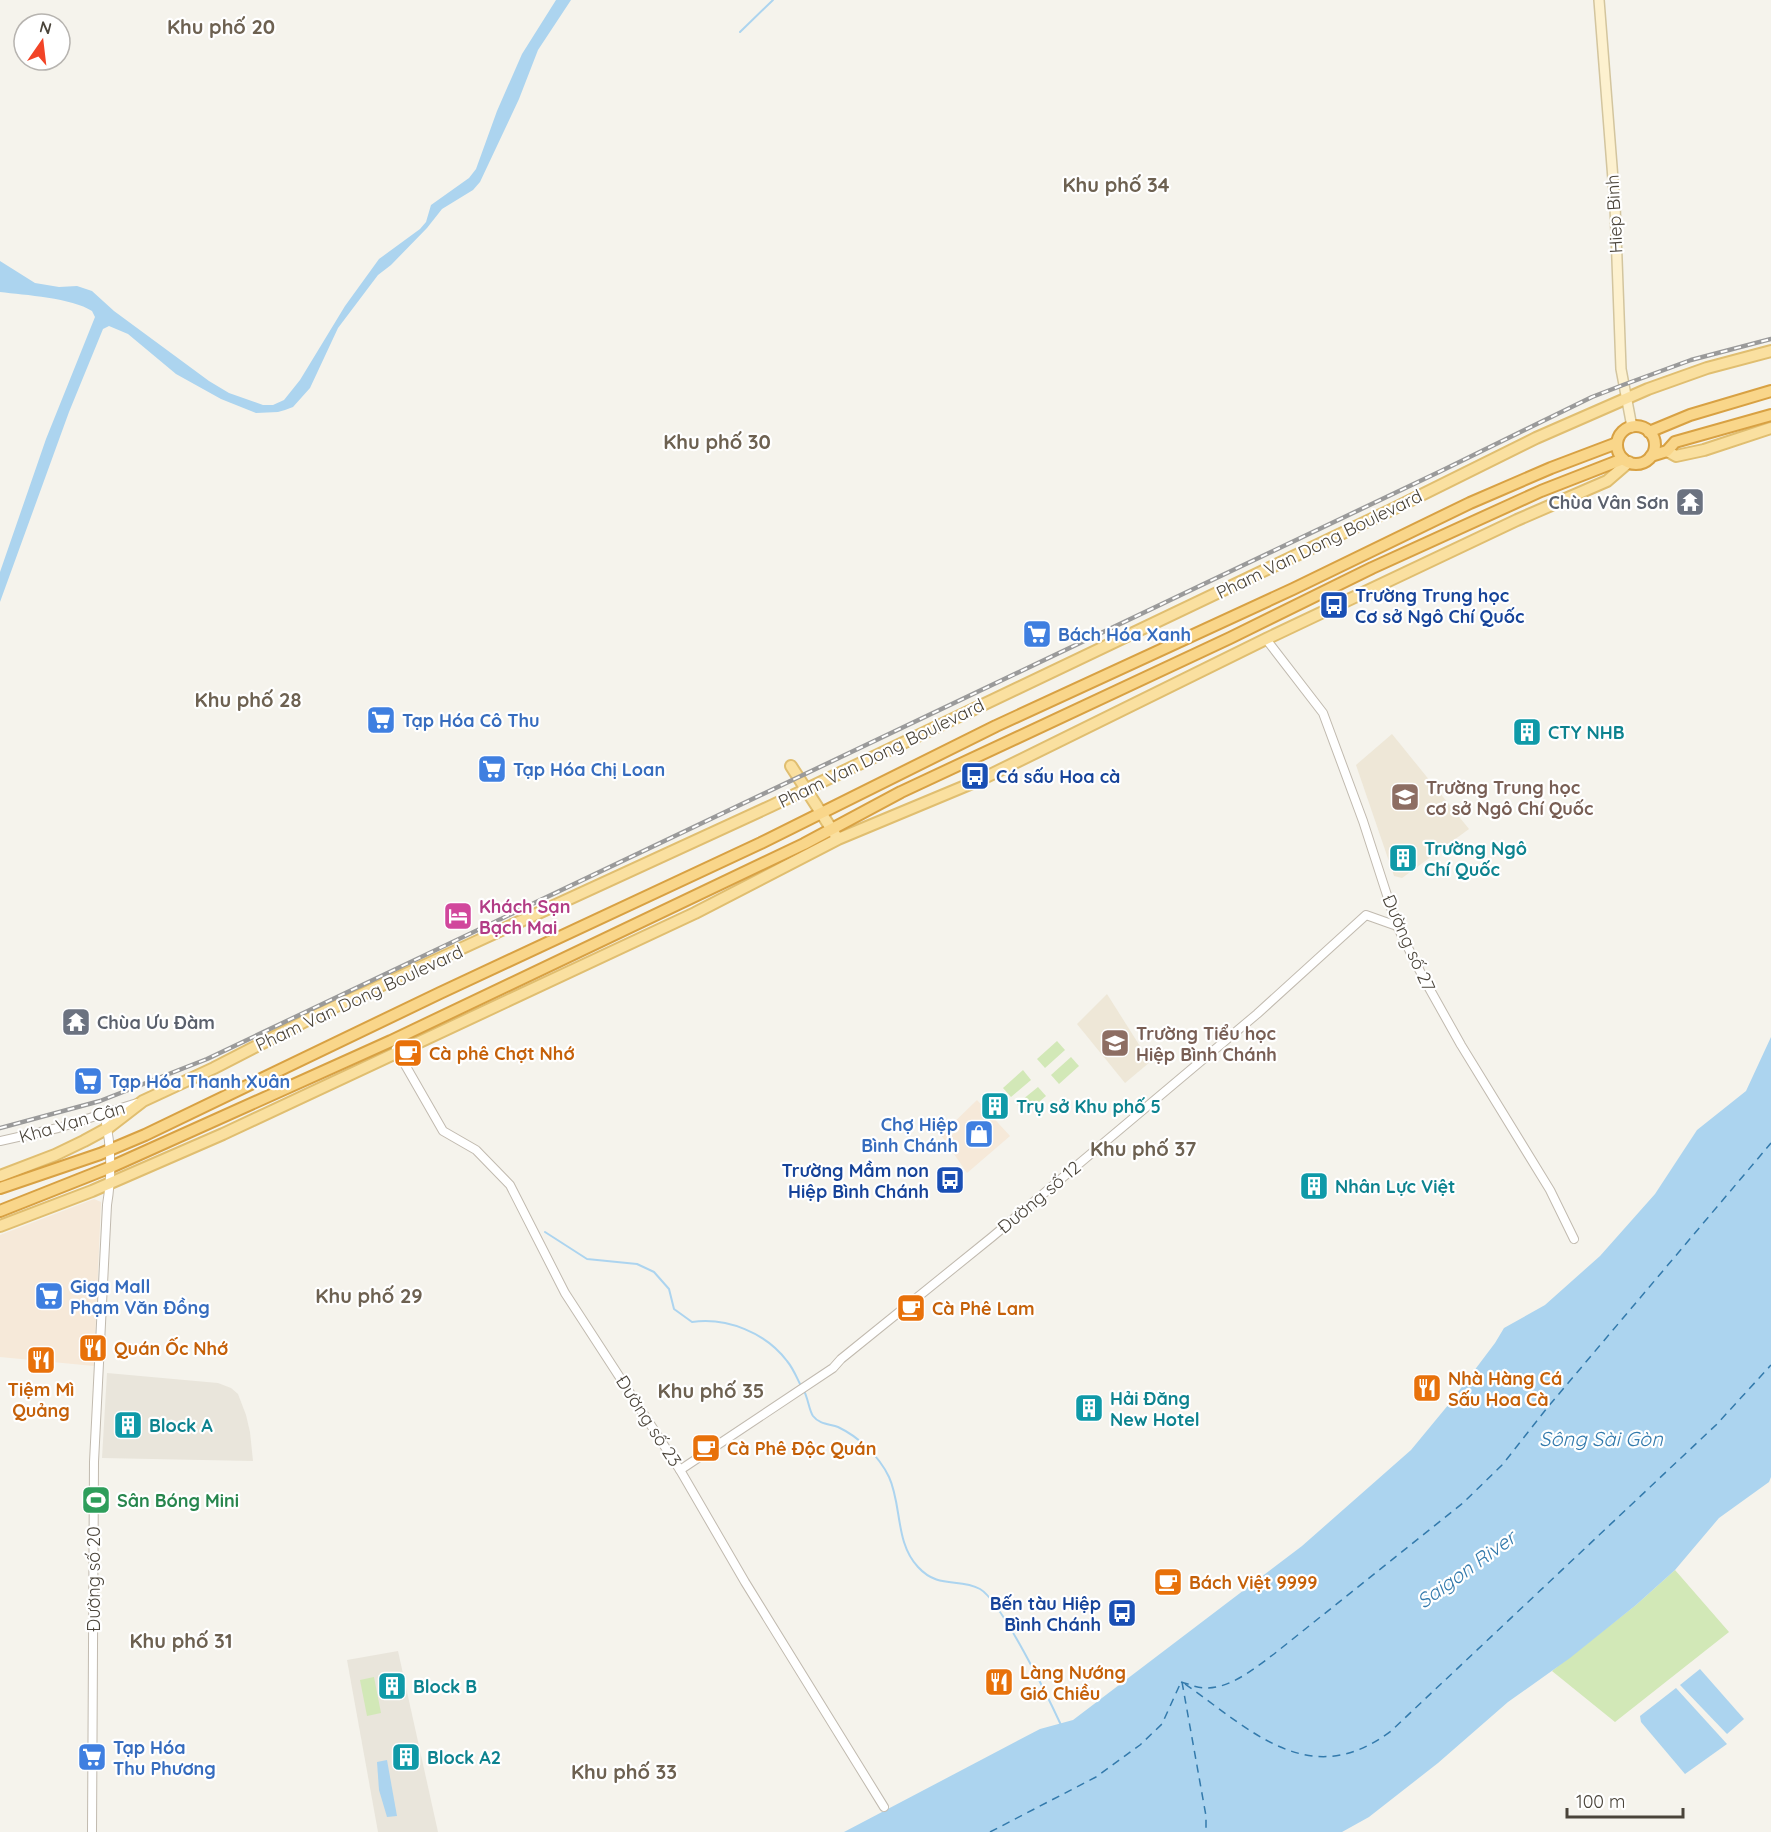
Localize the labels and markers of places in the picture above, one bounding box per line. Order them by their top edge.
temple icon: Chùa Vân Sơn [1674,486,1706,518]
place label: Chùa Vân Sơn [1549,491,1669,514]
place label: Trường Trung học Cơ sở Ngô Chí Quốc [1355,584,1524,628]
bus stop icon: Trường Trung học Cơ sở Ngô Chí Quốc [1318,589,1350,621]
supermarket icon: Bách Hóa Xanh [1021,618,1053,650]
place label: Bách Hóa Xanh [1058,623,1191,646]
supermarket icon: Tạp Hóa Cô Thu [365,704,397,736]
place label: Tạp Hóa Cô Thu [402,709,540,732]
building icon: CTY NHB [1511,716,1543,748]
place label: CTY NHB [1548,721,1625,744]
supermarket icon: Tạp Hóa Chị Loan [476,753,508,785]
place label: Tạp Hóa Chị Loan [513,758,665,781]
bus stop icon: Cá sấu Hoa cà [959,760,991,792]
place label: Cá sấu Hoa cà [996,765,1120,788]
place label: Trường Trung học cơ sở Ngô Chí Quốc [1426,776,1593,820]
school or university icon: Trường Trung học cơ sở Ngô Chí Quốc [1389,781,1421,813]
place label: Trường Ngô Chí Quốc [1424,837,1527,881]
building icon: Trường Ngô Chí Quốc [1387,842,1419,874]
place label: Khách Sạn Bạch Mai [479,895,570,939]
hotel icon: Khách Sạn Bạch Mai [442,900,474,932]
temple icon: Chùa Ưu Đàm [60,1006,92,1038]
place label: Chùa Ưu Đàm [97,1011,215,1034]
place label: Trường Tiểu học Hiệp Bình Chánh [1136,1022,1277,1066]
school or university icon: Trường Tiểu học Hiệp Bình Chánh [1099,1027,1131,1059]
cafe icon: Cà phê Chợt Nhớ [392,1037,424,1069]
place label: Cà phê Chợt Nhớ [429,1042,575,1065]
supermarket icon: Tạp Hóa Thanh Xuân [72,1065,104,1097]
place label: Tạp Hóa Thanh Xuân [109,1070,290,1093]
building icon: Trụ sở Khu phố 5 [979,1090,1011,1122]
place label: Trụ sở Khu phố 5 [1016,1095,1161,1118]
place label: Chợ Hiệp Bình Chánh [861,1113,958,1157]
shop icon: Chợ Hiệp Bình Chánh [963,1118,995,1150]
place label: Trường Mầm non Hiệp Bình Chánh [782,1159,929,1203]
bus stop icon: Trường Mầm non Hiệp Bình Chánh [934,1164,966,1196]
building icon: Nhân Lực Việt [1298,1170,1330,1202]
place label: Nhân Lực Việt [1335,1175,1455,1198]
place label: Giga Mall Phạm Văn Đồng [70,1275,210,1319]
supermarket icon: Giga Mall Phạm Văn Đồng [33,1280,65,1312]
cafe icon: Cà Phê Lam [895,1292,927,1324]
place label: Cà Phê Lam [932,1297,1035,1320]
restaurant icon: Quán Ốc Nhớ [77,1332,109,1364]
place label: Quán Ốc Nhớ [114,1337,228,1360]
restaurant icon: Tiệm Mì Quảng [25,1344,57,1376]
place label: Nhà Hàng Cá Sấu Hoa Cà [1448,1367,1562,1411]
restaurant icon: Nhà Hàng Cá Sấu Hoa Cà [1411,1372,1443,1404]
place label: Tiệm Mì Quảng [8,1378,74,1422]
place label: Hải Đăng New Hotel [1110,1387,1200,1431]
building icon: Hải Đăng New Hotel [1073,1392,1105,1424]
building icon: Block A [112,1409,144,1441]
place label: Block A [149,1414,213,1437]
cafe icon: Cà Phê Độc Quán [690,1432,722,1464]
place label: Cà Phê Độc Quán [727,1437,876,1460]
sports icon: Sân Bóng Mini [80,1484,112,1516]
place label: Sân Bóng Mini [117,1489,239,1512]
cafe icon: Bách Việt 9999 [1152,1566,1184,1598]
place label: Bách Việt 9999 [1189,1571,1317,1594]
place label: Bến tàu Hiệp Bình Chánh [990,1592,1101,1636]
bus stop icon: Bến tàu Hiệp Bình Chánh [1106,1597,1138,1629]
place label: Làng Nướng Gió Chiều [1020,1661,1126,1705]
restaurant icon: Làng Nướng Gió Chiều [983,1666,1015,1698]
building icon: Block B [376,1670,408,1702]
place label: Block B [413,1675,477,1698]
place label: Tạp Hóa Thu Phương [113,1736,216,1780]
supermarket icon: Tạp Hóa Thu Phương [76,1741,108,1773]
building icon: Block A2 [390,1741,422,1773]
place label: Block A2 [427,1746,501,1769]

